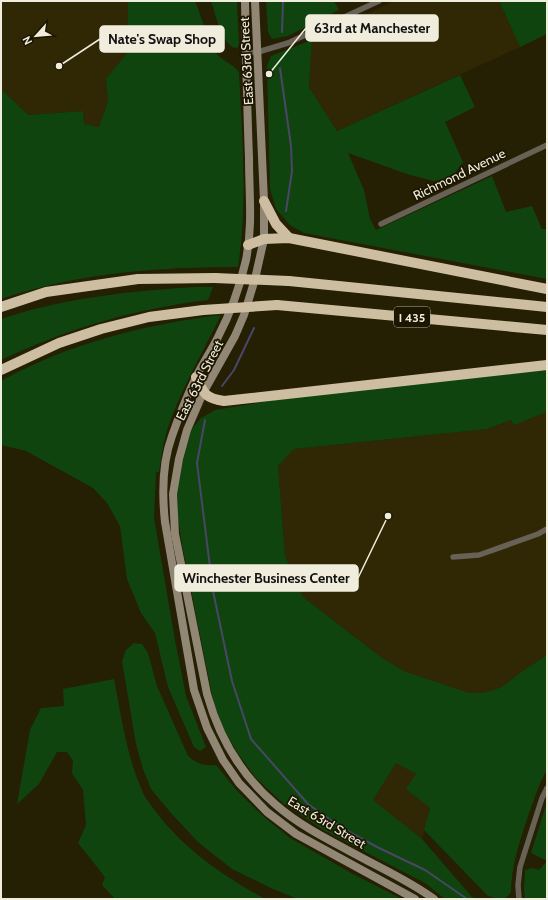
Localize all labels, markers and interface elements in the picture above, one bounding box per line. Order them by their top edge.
callout: 63rd at Manchester [306,15,438,41]
north arrow [16,16,56,56]
street label: East 63rd Street [236,16,256,105]
text: 63rd at Manchester [314,19,430,37]
callout: Nate's Swap Shop [100,26,224,52]
text: Nate's Swap Shop [108,30,216,48]
text: N [19,34,35,47]
street label: Richmond Avenue [410,145,508,203]
road number: I 435 [394,307,430,327]
street label: East 63rd Street [172,337,226,423]
callout: Winchester Business Center [175,565,358,591]
text: Winchester Business Center [182,569,350,587]
street label: East 63rd Street [285,792,369,852]

